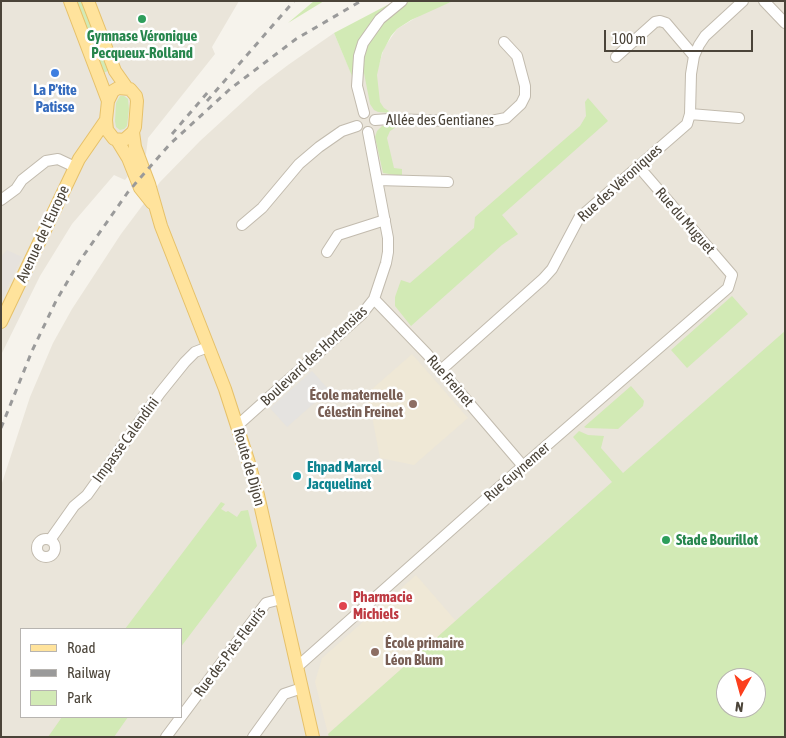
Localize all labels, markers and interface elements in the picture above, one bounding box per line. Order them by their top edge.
marker: Gymnase Véronique Pecqueux-Rolland [136,13,148,25]
scale bar [606,20,755,52]
place label: Gymnase Véronique Pecqueux-Rolland [87,27,197,62]
text: 100 m [612,30,646,47]
marker: La P'tite Patisse [49,67,61,79]
place label: La P'tite Patisse [33,81,77,116]
street label: Allée des Gentianes [386,111,494,129]
street label: Rue des Véroniques [574,140,666,226]
street label: Avenue de l'Europe [13,183,73,285]
street label: Rue du Muguet [651,184,719,258]
street label: Boulevard des Hortensias [257,302,371,410]
street label: Rue Freinet [423,352,477,410]
place label: École maternelle Célestin Freinet [309,386,403,421]
street label: Impasse Calendini [89,394,163,486]
marker: École maternelle Célestin Freinet [407,398,419,410]
street label: Route de Dijon [229,426,269,508]
street label: Rue Guynemer [480,439,554,505]
place label: Ehpad Marcel Jacquelinet [307,458,382,493]
marker: Ehpad Marcel Jacquelinet [291,470,303,482]
place label: Stade Bourillot [676,531,758,549]
marker: Stade Bourillot [660,534,672,546]
place label: Pharmacie Michiels [353,588,413,623]
marker: Pharmacie Michiels [337,600,349,612]
street label: Rue des Près Fleuris [190,603,270,701]
legend [20,628,182,718]
place label: École primaire Léon Blum [385,634,464,669]
text: Road [67,639,96,656]
marker: École primaire Léon Blum [369,646,381,658]
text: Railway [67,664,111,681]
north arrow [716,668,766,718]
text: Park [67,689,92,706]
text: N [734,698,744,715]

